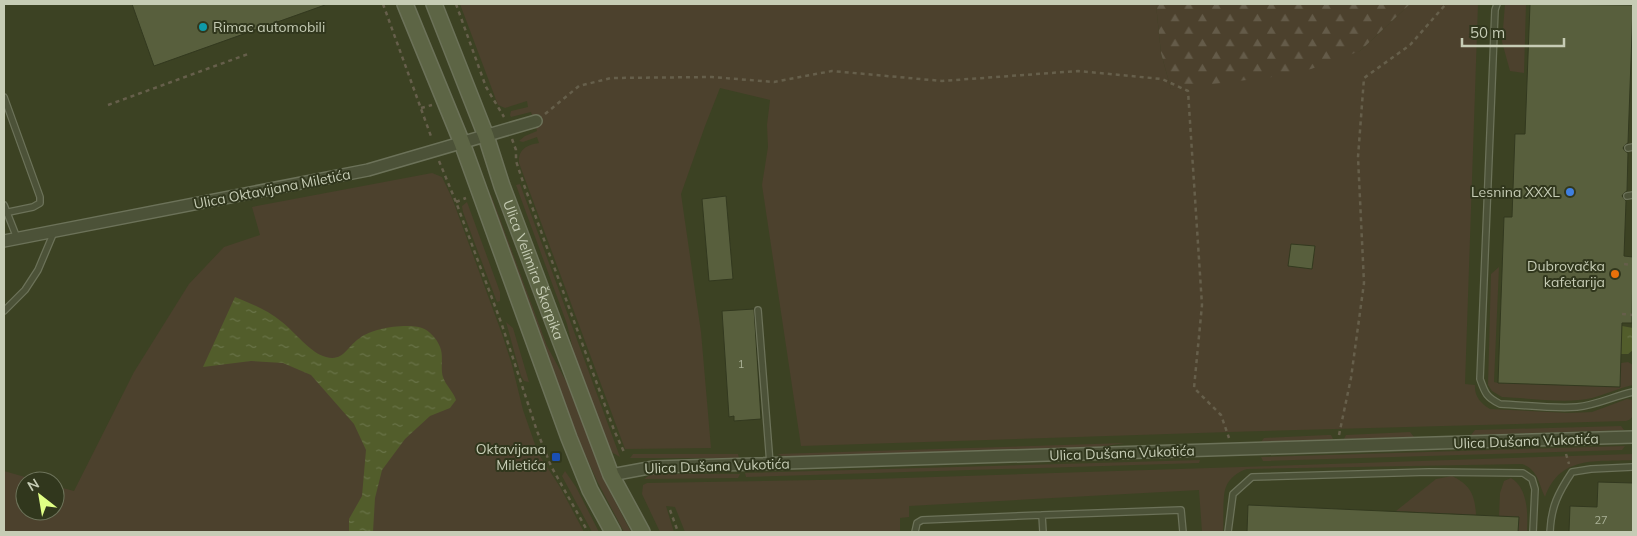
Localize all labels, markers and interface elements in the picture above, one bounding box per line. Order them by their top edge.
scale bar [1462,15,1564,47]
place label: Rimac automobili [213,18,325,36]
marker: Rimac automobili [197,21,209,33]
text: 50 m [1470,23,1505,42]
street label: Ulica Oktavijana Miletića [192,165,352,213]
place label: Lesnina XXXL [1471,183,1560,201]
marker: Lesnina XXXL [1564,186,1576,198]
street label: Ulica Velimira Škorpika [499,197,568,342]
place label: Dubrovačka kafetarija [1527,257,1605,291]
marker: Dubrovačka kafetarija [1609,268,1621,280]
house number: 1 [738,357,744,371]
street label: Ulica Dušana Vukotića [1453,429,1599,453]
place label: Oktavijana Miletića [476,440,546,474]
street label: Ulica Dušana Vukotića [1049,441,1195,465]
marker: Oktavijana Miletića [550,451,562,463]
street label: Ulica Dušana Vukotića [644,454,790,478]
north arrow [15,471,65,521]
text: N [24,474,42,495]
house number: 27 [1594,513,1608,527]

